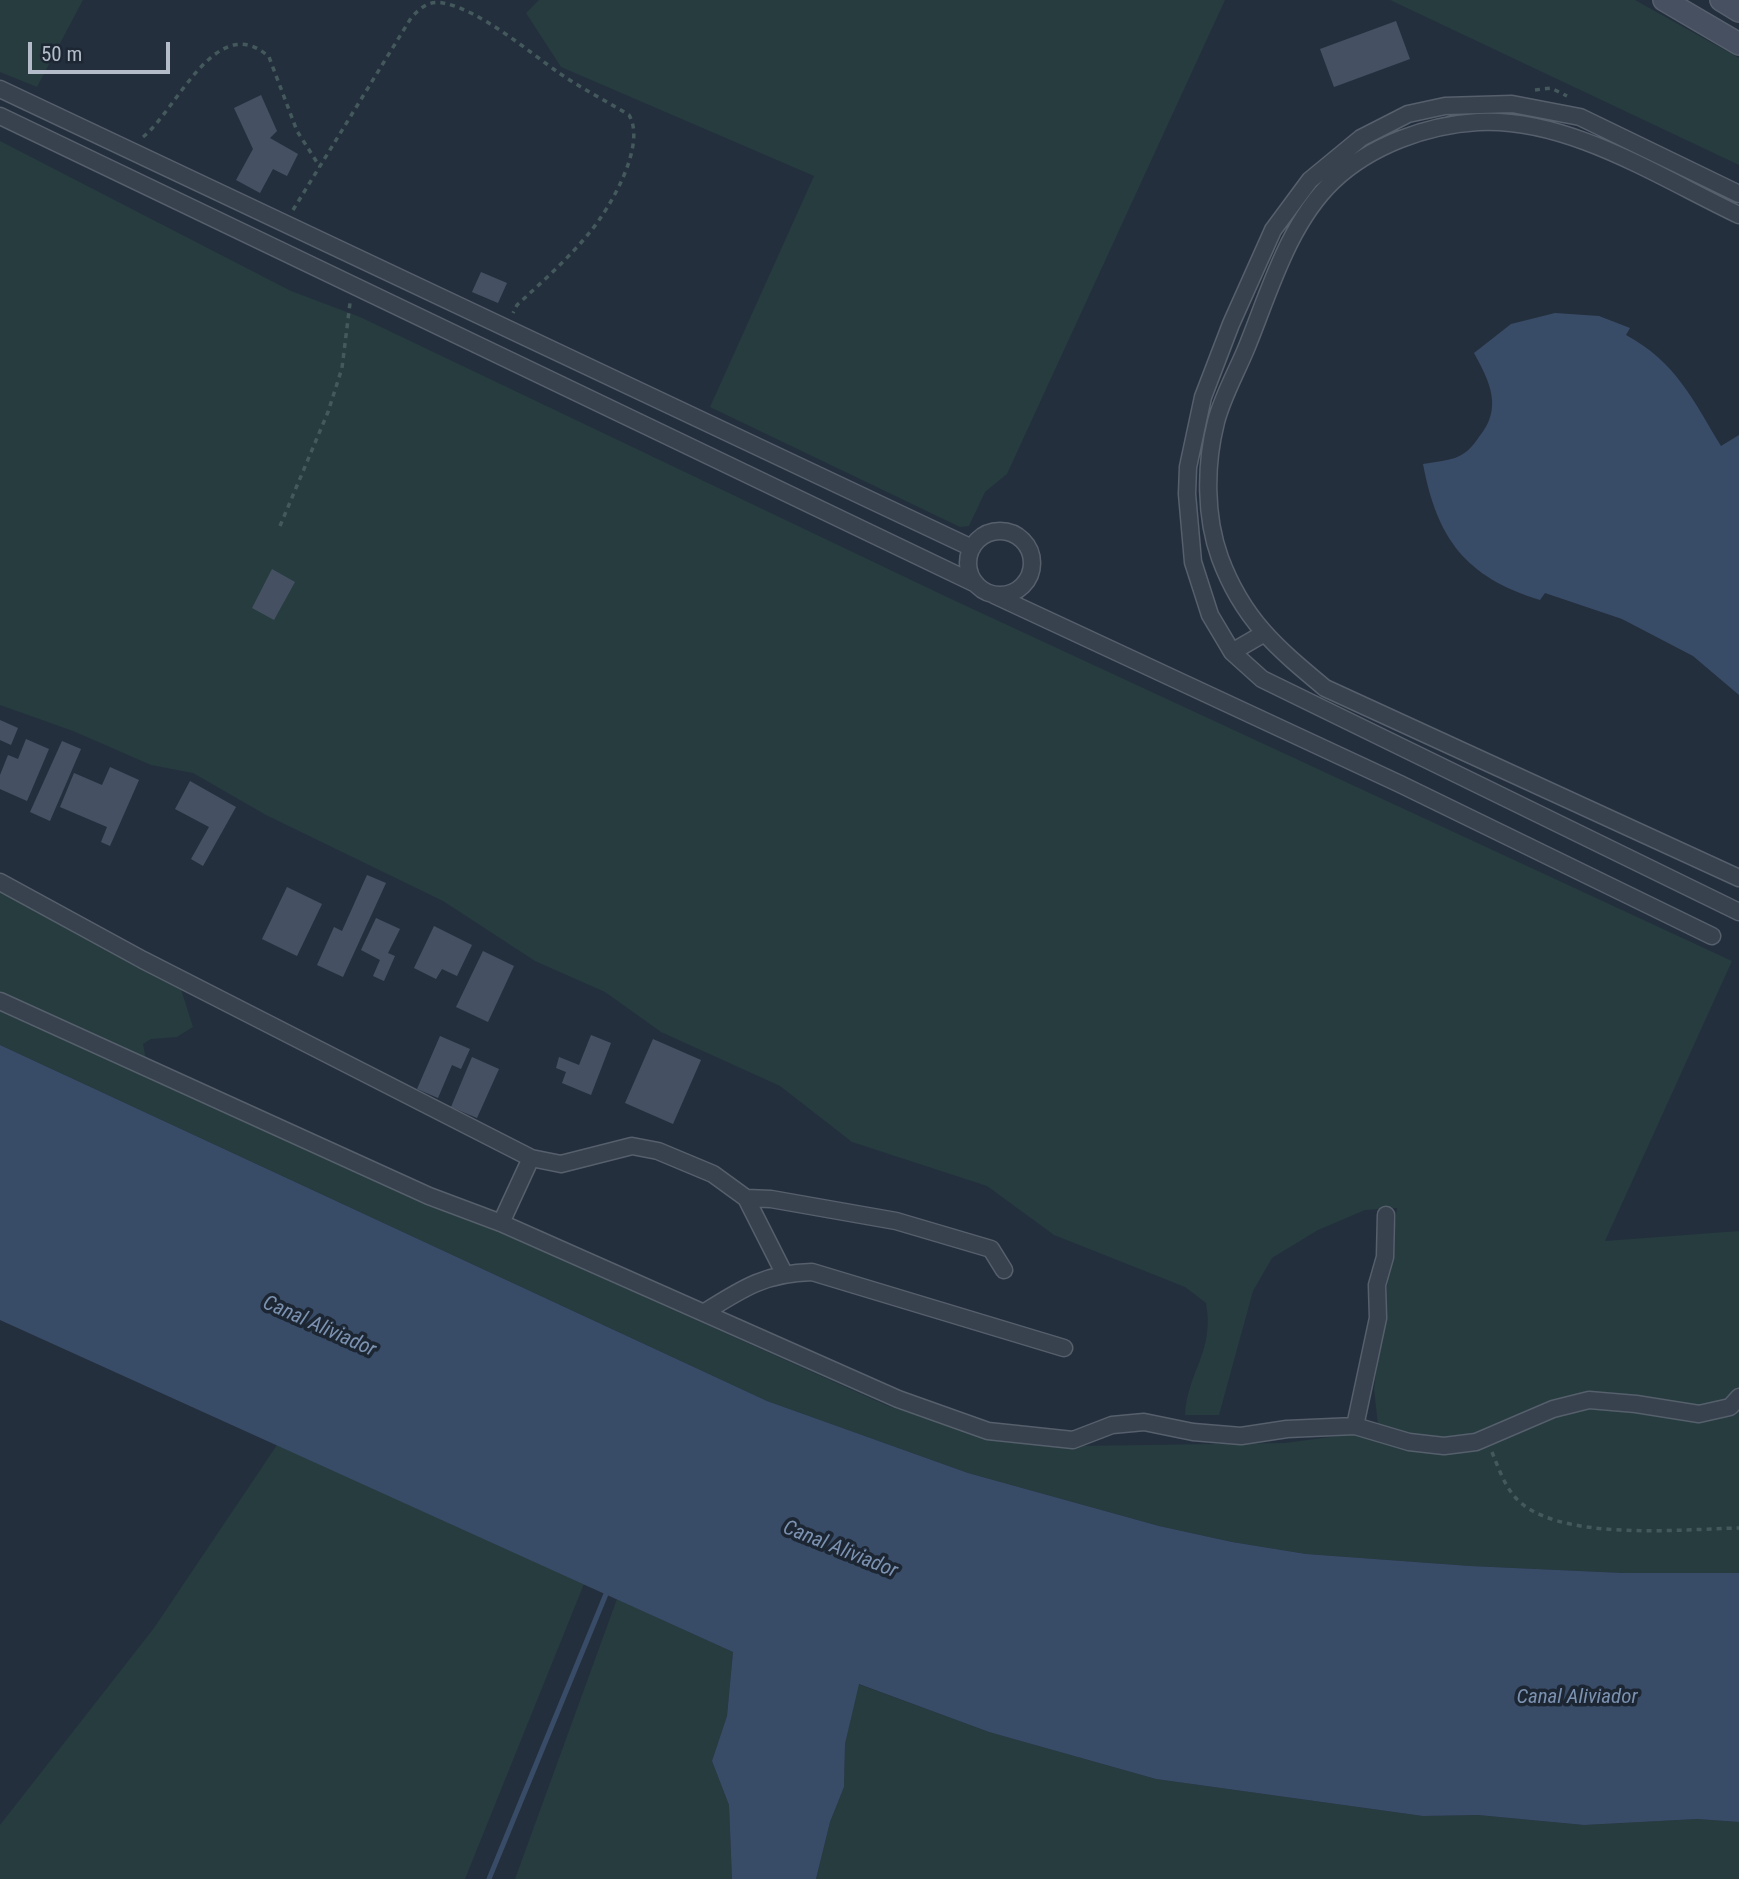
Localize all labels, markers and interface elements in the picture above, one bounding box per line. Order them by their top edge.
scale bar [32,28,173,72]
text: 50 m [41,42,82,66]
water label: Canal Aliviador [259,1291,379,1363]
water label: Canal Aliviador [779,1516,901,1584]
water label: Canal Aliviador [1516,1685,1638,1711]

